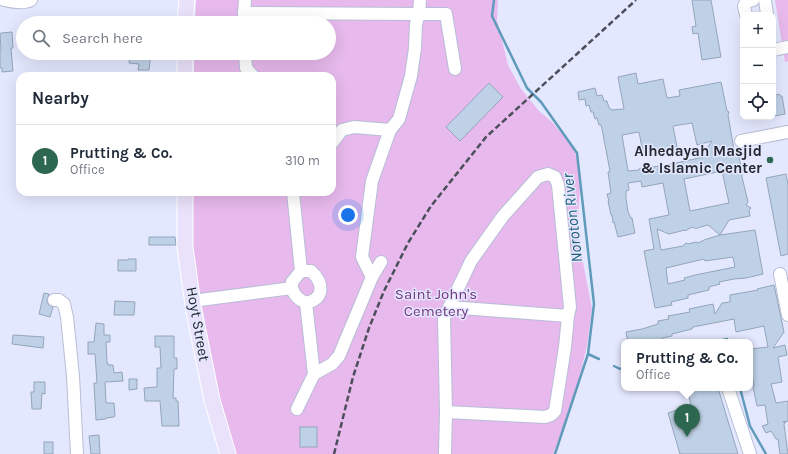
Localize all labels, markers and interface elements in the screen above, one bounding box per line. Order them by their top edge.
map controls [740,12,776,120]
button: + [740,12,776,48]
search box [16,16,336,60]
icon: search [30,27,52,49]
text: Search here [62,29,143,47]
button: − [740,48,776,84]
button: locate [740,84,776,120]
text: Nearby [32,88,89,108]
place label: Alhedayah Masjid & Islamic Center [634,142,762,177]
text: Prutting & Co. [70,144,172,162]
text: 1 [43,153,47,168]
text: 310 m [285,153,320,168]
marker: Alhedayah Masjid & Islamic Center [765,155,775,165]
text: Office [70,162,105,177]
water label: Noroton River [558,172,586,264]
your location [338,205,358,225]
street label: Hoyt Street [183,285,213,363]
park label: Saint John's Cemetery [395,285,477,320]
popup [621,339,753,391]
text: Prutting & Co. [636,349,738,367]
text: Office [636,367,671,382]
pin: 1 [674,404,700,437]

